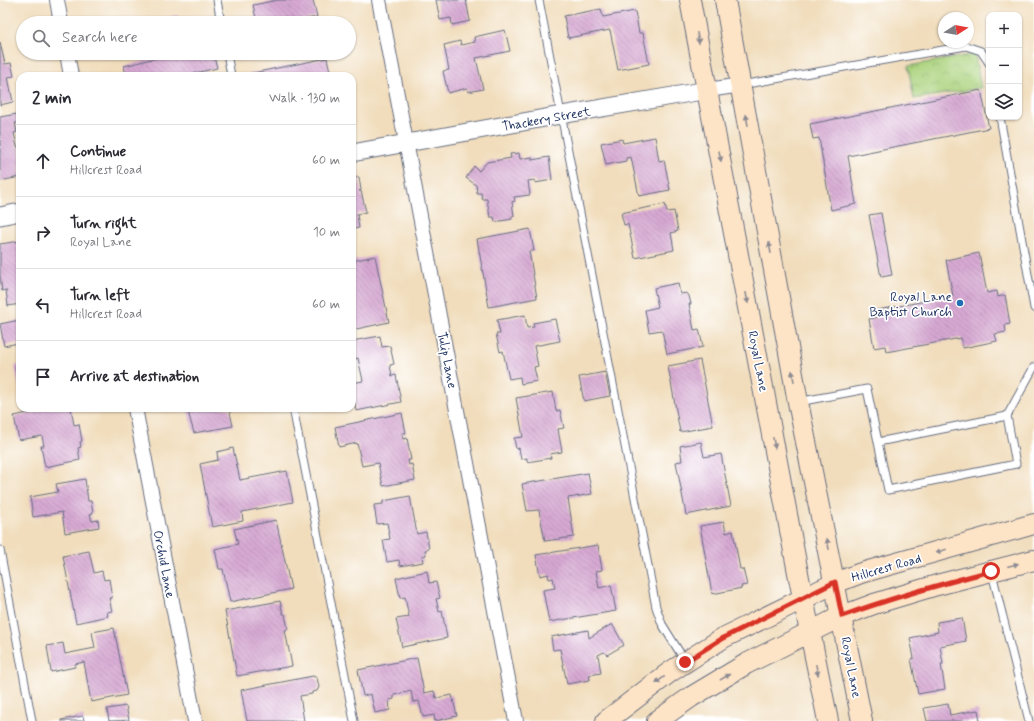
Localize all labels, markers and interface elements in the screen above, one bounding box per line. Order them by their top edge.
north arrow [938,12,974,48]
map controls [986,12,1022,120]
button: + [986,12,1022,48]
search box [16,16,356,60]
icon: search [30,27,52,49]
text: Search here [62,28,138,48]
one-way arrow [695,32,701,44]
button: − [986,48,1022,84]
button: layers [986,84,1022,120]
text: 2 min [32,87,72,109]
text: Walk · 130 m [269,90,340,107]
street label: Thackery Street [501,103,592,136]
one-way arrow [744,114,750,126]
text: Continue [70,142,126,162]
icon: ahead [32,150,54,172]
one-way arrow [717,150,723,162]
text: 60 m [312,152,340,169]
text: Hillcrest Road [70,162,142,179]
text: Turn right [70,214,137,234]
icon: right [32,222,54,244]
text: 10 m [313,224,340,241]
text: Royal Lane [70,234,132,251]
one-way arrow [767,242,773,254]
text: Turn left [70,286,130,306]
place label: Royal Lane Baptist Church [869,289,952,321]
one-way arrow [744,292,750,304]
icon: left [32,294,54,316]
text: 60 m [312,296,340,313]
marker: Royal Lane Baptist Church [955,298,965,308]
text: Hillcrest Road [70,306,142,323]
street label: Royal Lane [743,329,772,393]
street label: Tulip Lane [433,331,460,390]
icon: arrive [32,366,54,388]
text: Arrive at destination [70,367,199,387]
one-way arrow [790,370,796,382]
one-way arrow [771,437,777,449]
street label: Orchid Lane [149,529,178,600]
one-way arrow [824,538,830,550]
one-way arrow [935,548,947,554]
street label: Hillcrest Road [849,550,923,587]
route start [982,562,1000,580]
one-way arrow [1008,562,1020,568]
street label: Royal Lane [836,635,865,699]
route end [676,653,694,671]
one-way arrow [815,664,821,676]
one-way arrow [719,673,731,680]
one-way arrow [655,675,665,683]

